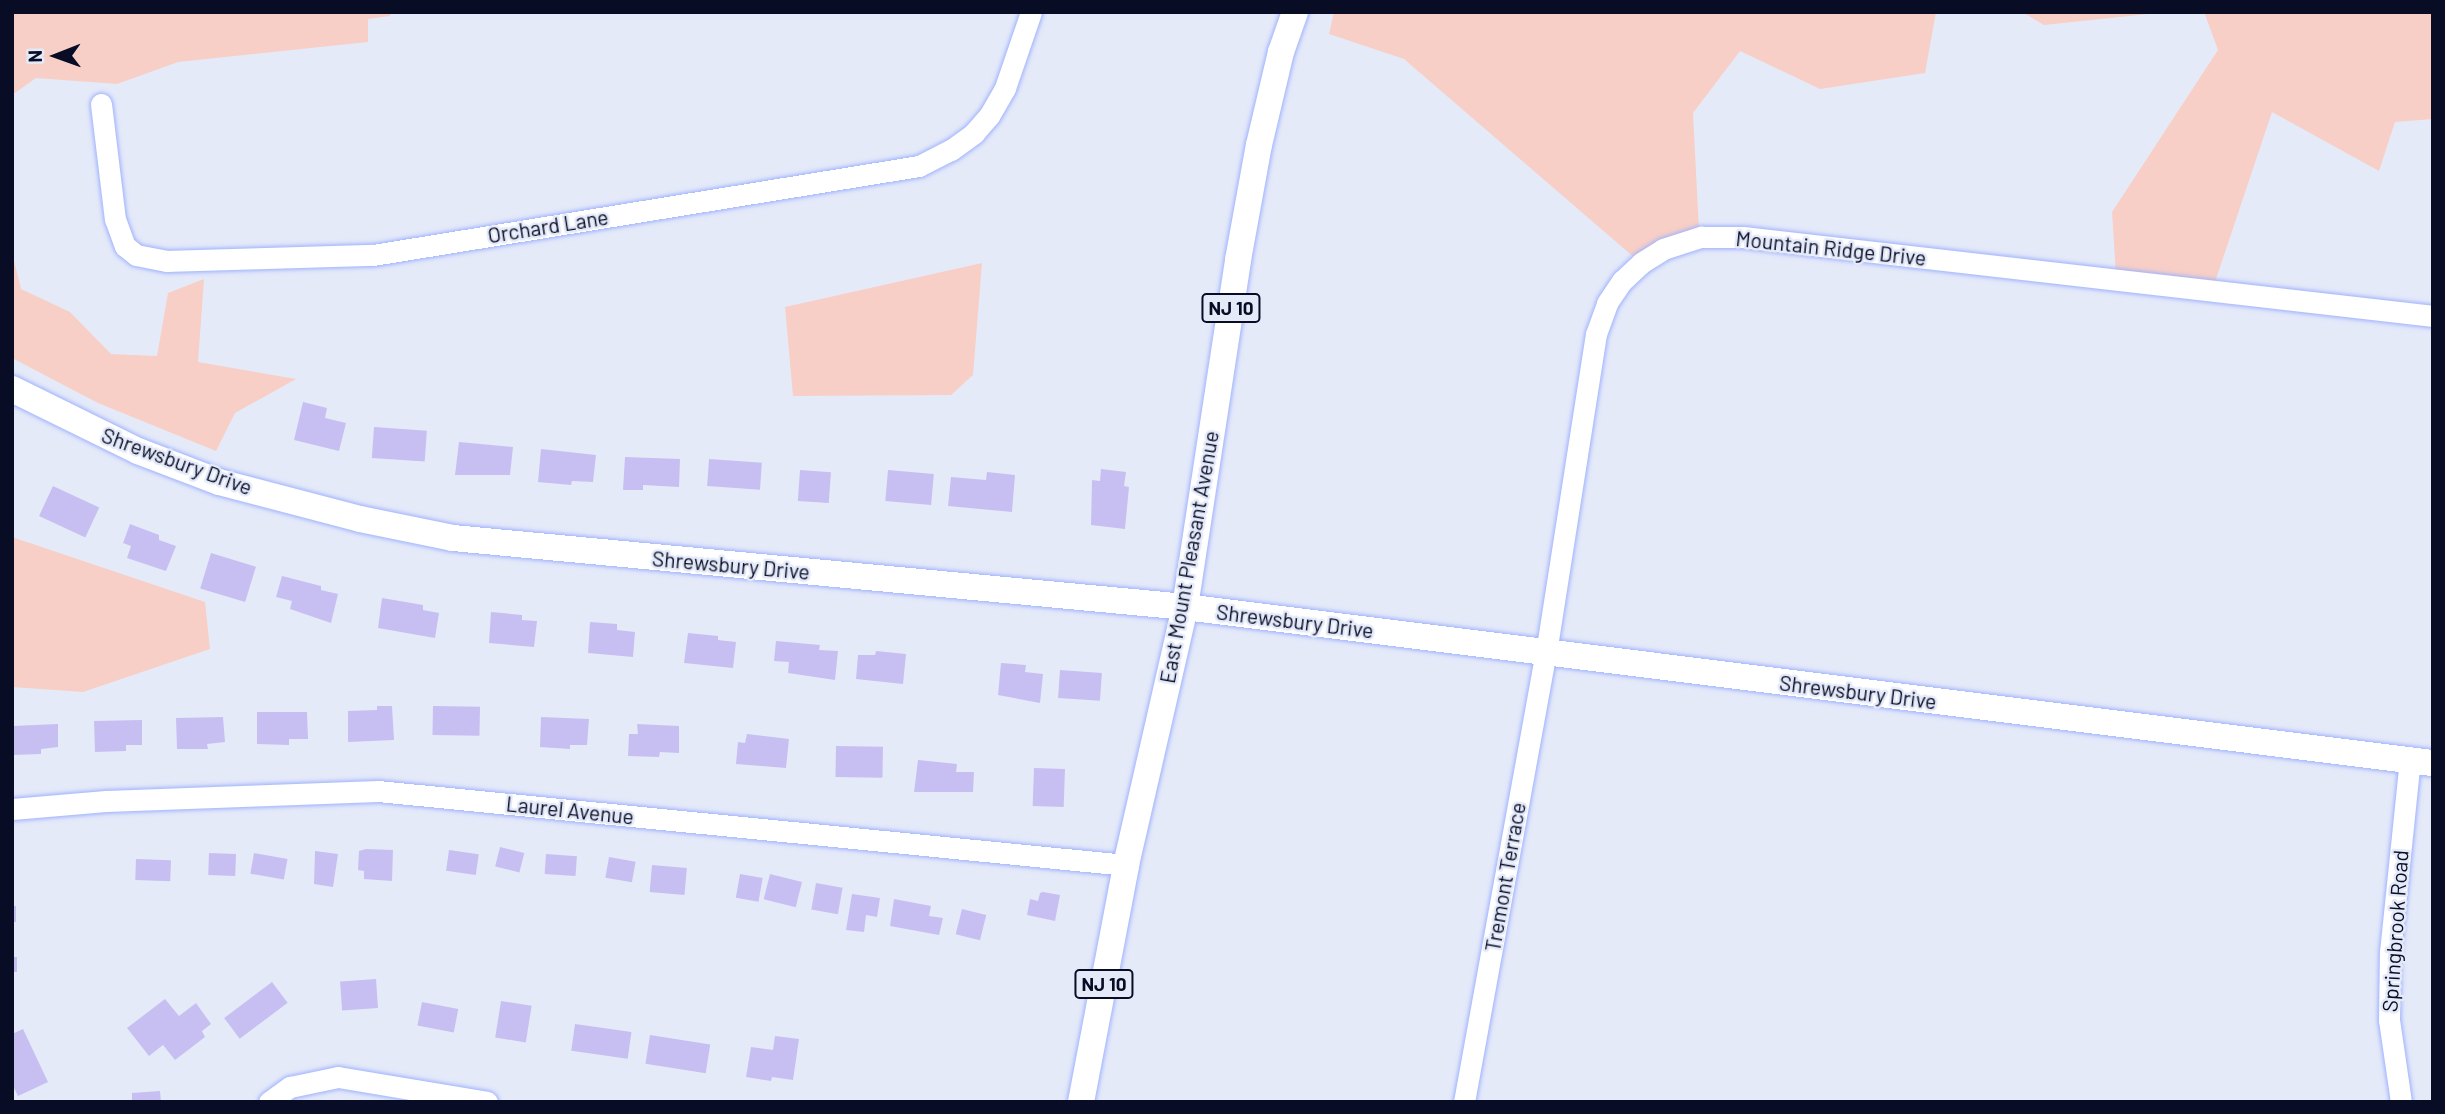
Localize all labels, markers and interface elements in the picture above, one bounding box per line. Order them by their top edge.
north arrow [21,21,91,91]
text: N [23,50,46,63]
street label: Orchard Lane [486,204,610,248]
street label: Mountain Ridge Drive [1735,225,1927,271]
road number: NJ 10 [1201,292,1261,324]
street label: Shrewsbury Drive [98,422,256,500]
street label: East Mount Pleasant Avenue [1154,429,1224,685]
street label: Shrewsbury Drive [651,546,811,584]
street label: Shrewsbury Drive [1215,599,1375,643]
street label: Shrewsbury Drive [1778,670,1938,714]
street label: Laurel Avenue [505,791,635,829]
street label: Tremont Terrace [1479,800,1531,954]
street label: Springbrook Road [2377,849,2413,1013]
road number: NJ 10 [1074,968,1134,1000]

